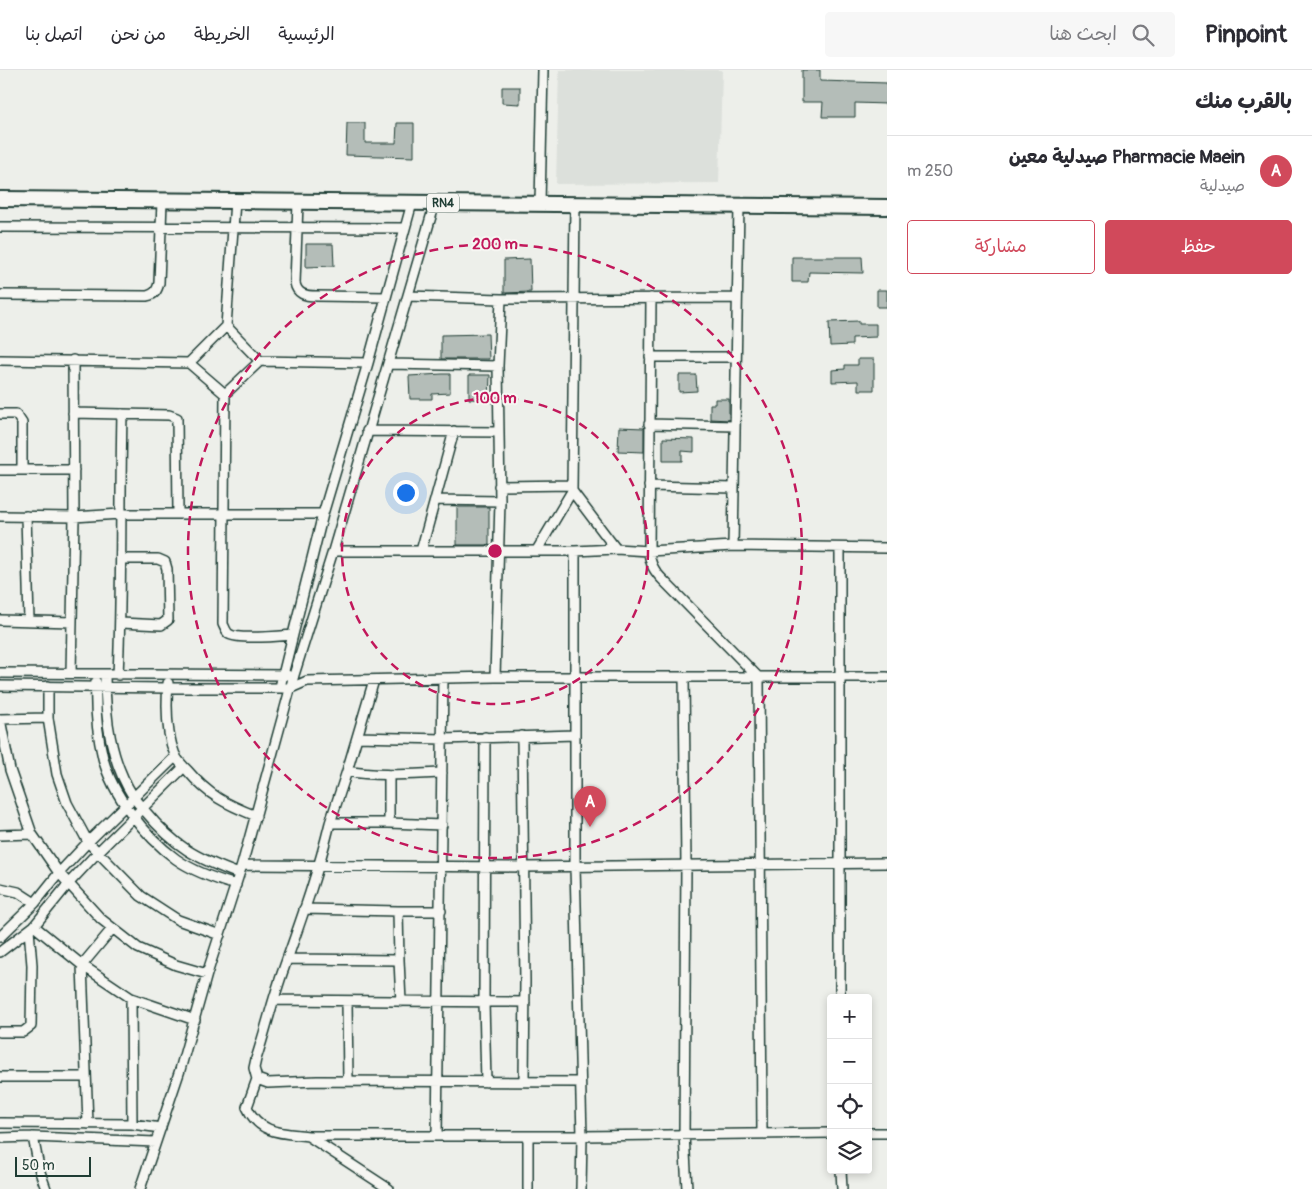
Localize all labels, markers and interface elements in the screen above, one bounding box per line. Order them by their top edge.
search box [825,12,1175,57]
text: Pinpoint [1205,20,1287,49]
icon: search [1129,21,1157,49]
text: ابحث هنا [1049,22,1117,46]
text: اتصل بنا [25,23,83,46]
text: من نحن [111,23,166,46]
text: الخريطة [194,23,250,46]
text: الرئيسية [278,23,335,46]
text: بالقرب منك [1195,88,1292,115]
text: Pharmacie Maein صيدلية معين [1009,145,1245,169]
text: 250 m [907,161,953,181]
text: A [1271,161,1281,181]
text: صيدلية [1200,176,1245,196]
road number: RN4 [427,194,459,212]
button: مشاركة [907,220,1095,274]
button: حفظ [1105,220,1292,274]
text: 200 m [472,235,518,254]
text: 100 m [474,389,516,408]
your location [393,480,419,506]
centre of rings [486,542,504,560]
pin: A [574,786,606,827]
map controls [827,994,872,1174]
button: + [827,994,872,1039]
button: − [827,1039,872,1084]
button: locate [827,1084,872,1129]
button: layers [827,1129,872,1174]
scale bar [15,1154,91,1177]
text: 50 m [22,1157,55,1174]

